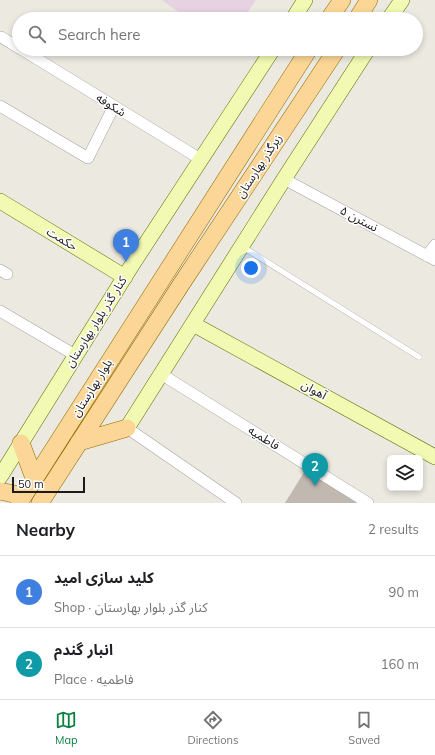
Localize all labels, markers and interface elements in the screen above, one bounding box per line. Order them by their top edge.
search box [12,12,423,56]
icon: search [26,23,48,45]
text: Search here [58,25,140,44]
street label: شکوفه [94,90,129,120]
street label: زیرگذر بهارستان [232,131,285,201]
street label: نسترن ۵ [338,202,381,235]
street label: حکمت [44,224,80,254]
pin: 1 [113,229,139,262]
your location [241,258,261,278]
street label: کنار گذر بلوار بهارستان [62,273,130,370]
street label: بلوار بهارستان [68,356,115,419]
street label: آهوان [299,377,330,403]
street label: فاطمیه [246,422,283,453]
pin: 2 [302,453,328,486]
map controls [387,455,423,491]
button: layers [387,455,423,491]
scale bar [12,475,85,494]
text: 50 m [18,477,44,491]
text: Nearby [16,519,75,540]
text: 2 results [368,521,419,537]
text: کلید سازی امید [54,568,154,587]
text: 1 [25,584,33,600]
text: 90 m [389,584,419,600]
text: Shop · کنار گذر بلوار بهارستان [54,599,208,615]
text: انبار گندم [54,640,113,659]
text: 2 [25,656,33,672]
text: 160 m [381,656,419,672]
text: Place · فاطمیه [54,671,134,687]
tab: Map [55,709,78,747]
tab: Directions [188,709,238,747]
tab: Saved [348,709,380,747]

